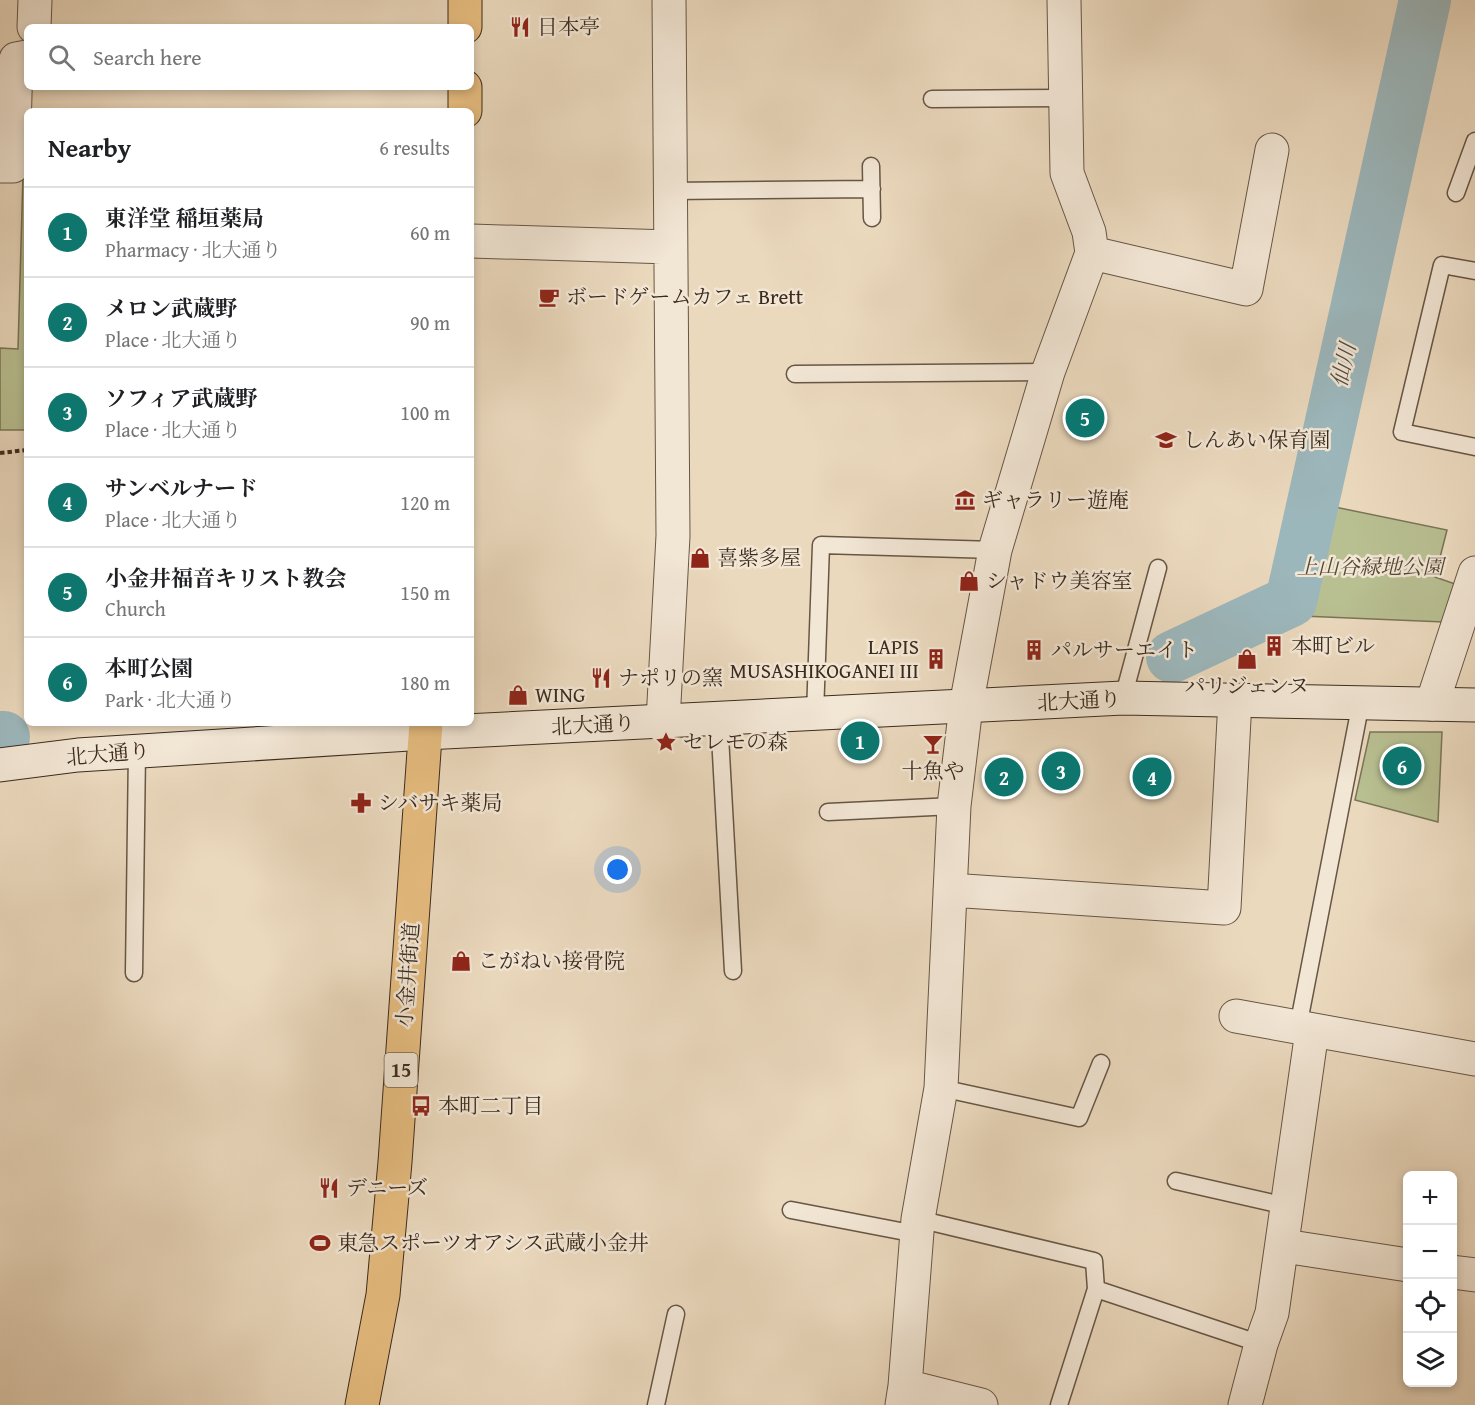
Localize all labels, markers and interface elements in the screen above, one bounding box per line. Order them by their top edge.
place label: 日本亭 [537,11,600,42]
restaurant icon: 日本亭 [508,15,532,39]
search box [24,24,474,90]
icon: search [45,41,78,74]
text: Search here [93,41,202,73]
text: Nearby [48,128,131,167]
text: 6 results [379,133,450,162]
text: 東洋堂 稲垣薬局 [105,202,264,234]
text: 1 [62,218,73,247]
text: 60 m [410,218,450,247]
text: Pharmacy · 北大通り [105,235,281,264]
place label: ボードゲームカフェ Brett [566,281,804,312]
cafe icon: ボードゲームカフェ Brett [537,285,561,309]
text: メロン武蔵野 [105,292,237,324]
text: 2 [62,308,73,337]
text: 90 m [410,308,450,337]
text: Place · 北大通り [105,325,241,354]
water label: 仙川 [1322,338,1364,390]
text: ソフィア武蔵野 [105,382,257,414]
pin: 5 [1066,396,1104,440]
text: 3 [62,398,73,427]
text: 100 m [400,398,450,427]
text: Place · 北大通り [105,415,241,444]
place label: しんあい保育園 [1183,424,1330,455]
school or university icon: しんあい保育園 [1154,428,1178,452]
text: サンベルナード [105,472,258,504]
place label: ギャラリー遊庵 [982,484,1129,515]
text: 4 [62,488,73,517]
text: 120 m [400,488,450,517]
museum icon: ギャラリー遊庵 [953,488,977,512]
text: Place · 北大通り [105,505,241,534]
place label: 喜紫多屋 [717,542,801,573]
shop icon: 喜紫多屋 [688,546,712,570]
park label: 上山谷緑地公園 [1297,551,1446,582]
text: 小金井福音キリスト教会 [105,562,347,594]
place label: シャドウ美容室 [986,565,1133,596]
shop icon: シャドウ美容室 [957,569,981,593]
text: 5 [62,578,73,607]
text: 150 m [400,578,450,607]
text: Church [105,594,166,623]
place label: 本町ビル [1291,630,1375,661]
place label: LAPIS MUSASHIKOGANEI Ⅲ [730,631,919,686]
place label: パルサーエイト [1051,634,1198,665]
building icon: 本町ビル [1262,634,1286,658]
building icon: パルサーエイト [1022,638,1046,662]
building icon: LAPIS MUSASHIKOGANEI Ⅲ [924,647,948,671]
shop icon: パリジェンヌ [1235,647,1259,671]
text: 本町公園 [105,652,193,684]
place label: ナポリの窯 [618,662,723,693]
restaurant icon: ナポリの窯 [589,666,613,690]
text: 6 [62,668,73,697]
text: 180 m [400,668,450,697]
place label: パリジェンヌ [1185,670,1309,701]
place label: WING [535,679,585,710]
shop icon: WING [506,683,530,707]
street label: 北大通り [1036,683,1122,718]
text: Park · 北大通り [105,685,236,714]
street label: 北大通り [550,707,636,742]
pin: 1 [840,718,880,764]
place label: セレモの森 [683,726,788,757]
place icon: セレモの森 [654,730,678,754]
bar icon: 十魚や [921,732,945,756]
street label: 北大通り [65,734,151,773]
pin: 6 [1382,744,1422,789]
pin: 3 [1042,748,1080,794]
pin: 2 [984,754,1024,800]
pin: 4 [1132,754,1172,800]
place label: 十魚や [902,755,965,786]
place label: シバサキ薬局 [378,787,503,818]
pharmacy icon: シバサキ薬局 [349,791,373,815]
your location [603,855,632,884]
street label: 小金井街道 [388,922,427,1028]
place label: こがねい接骨院 [478,945,625,976]
shop icon: こがねい接骨院 [449,949,473,973]
road number: 15 [384,1053,418,1087]
place label: 本町二丁目 [438,1090,543,1121]
bus stop icon: 本町二丁目 [409,1094,433,1118]
map controls [1403,1171,1457,1387]
button: + [1403,1171,1457,1225]
place label: デニーズ [346,1172,428,1203]
restaurant icon: デニーズ [317,1176,341,1200]
button: − [1403,1225,1457,1279]
place label: 東急スポーツオアシス武蔵小金井 [337,1227,649,1258]
sports icon: 東急スポーツオアシス武蔵小金井 [308,1231,332,1255]
button: locate [1403,1279,1457,1333]
button: layers [1403,1333,1457,1387]

